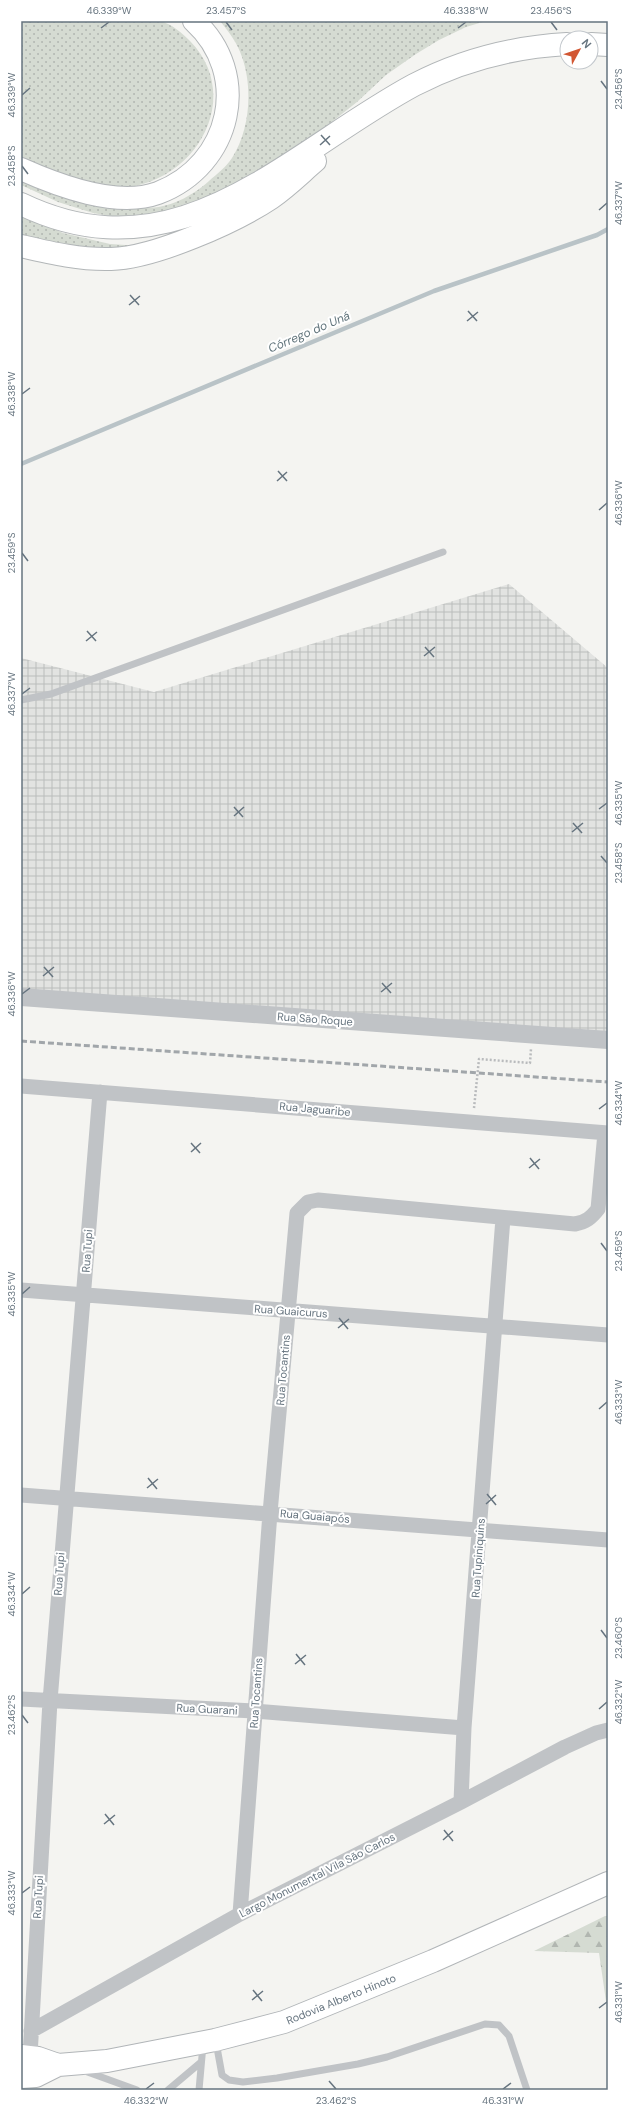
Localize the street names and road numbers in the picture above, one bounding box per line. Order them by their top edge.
street label: Rua São Roque [277,1009,353,1029]
street label: Rua Jaguaribe [279,1099,351,1119]
street label: Rua Tupi [79,1229,95,1273]
street label: Rua Guaicurus [254,1301,328,1321]
street label: Rua Tocantins [273,1334,293,1406]
street label: Rua Guaiapós [280,1506,350,1526]
street label: Rua Tupiniquins [468,1518,488,1598]
street label: Rua Tupi [51,1552,67,1596]
street label: Rua Tocantins [247,1657,265,1729]
street label: Rua Guarani [176,1700,238,1718]
street label: Largo Monumental Vila São Carlos [237,1829,397,1921]
street label: Rua Tupi [30,1875,46,1919]
street label: Rodovia Alberto Hinoto [284,1971,398,2027]

